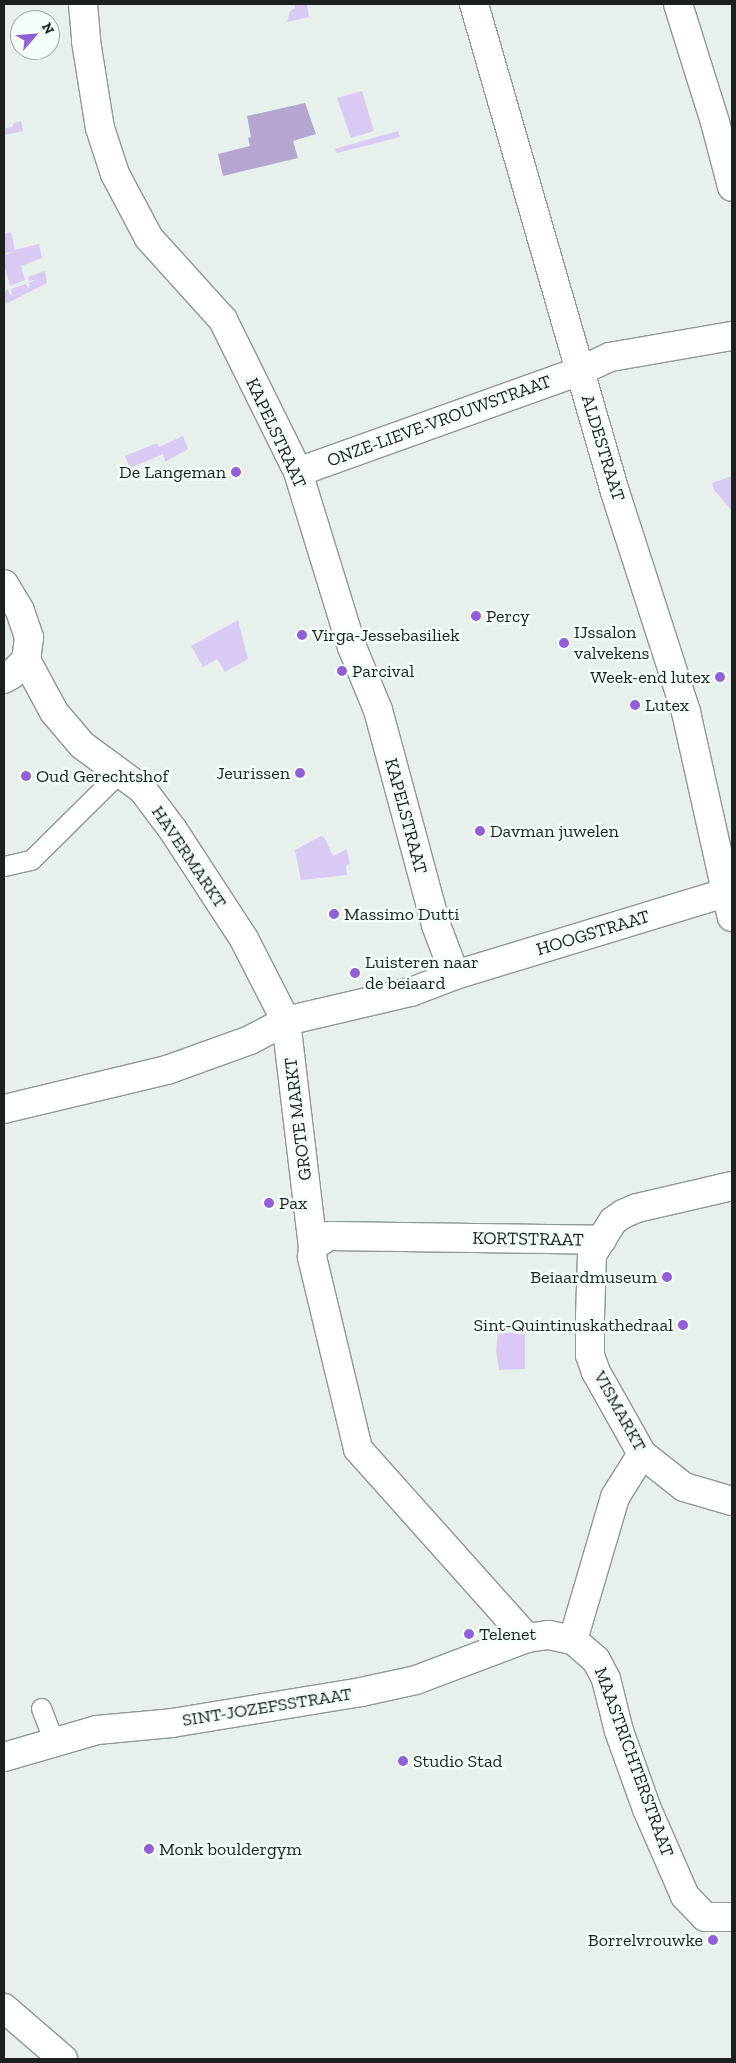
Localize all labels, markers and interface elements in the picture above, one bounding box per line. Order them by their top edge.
north arrow [10,10,60,60]
text: N [38,20,58,37]
street label: ONZE-LIEVE-VROUWSTRAAT [324,370,554,472]
street label: KAPELSTRAAT [241,374,311,492]
street label: ALDESTRAAT [577,392,629,504]
place label: De Langeman [119,461,226,483]
marker: De Langeman [230,466,242,478]
place label: Percy [486,605,529,627]
marker: Percy [470,610,482,622]
place label: IJssalon valvekens [574,622,649,664]
place label: Virga-Jessebasiliek [312,624,460,646]
marker: Virga-Jessebasiliek [296,629,308,641]
marker: IJssalon valvekens [558,637,570,649]
place label: Parcival [352,660,414,682]
marker: Parcival [336,665,348,677]
place label: Week-end lutex [590,666,710,688]
marker: Week-end lutex [714,671,726,683]
place label: Lutex [645,694,689,716]
marker: Lutex [629,699,641,711]
street label: KAPELSTRAAT [380,756,432,876]
place label: Jeurissen [217,762,290,784]
place label: Oud Gerechtshof [36,765,168,787]
marker: Jeurissen [294,767,306,779]
marker: Oud Gerechtshof [20,770,32,782]
street label: HAVERMARKT [147,802,231,912]
place label: Davman juwelen [490,820,619,842]
marker: Davman juwelen [474,825,486,837]
place label: Massimo Dutti [344,903,459,925]
street label: HOOGSTRAAT [534,906,652,960]
marker: Massimo Dutti [328,908,340,920]
place label: Luisteren naar de beiaard [365,952,479,994]
marker: Luisteren naar de beiaard [349,967,361,979]
street label: GROTE MARKT [280,1056,316,1182]
place label: Pax [279,1192,307,1214]
marker: Pax [263,1197,275,1209]
street label: KORTSTRAAT [472,1227,584,1251]
place label: Beiaardmuseum [530,1266,657,1288]
marker: Beiaardmuseum [661,1271,673,1283]
place label: Sint-Quintinuskathedraal [474,1314,673,1336]
marker: Sint-Quintinuskathedraal [677,1319,689,1331]
street label: VISMARKT [589,1367,651,1455]
place label: Telenet [479,1623,536,1645]
marker: Telenet [463,1628,475,1640]
street label: MAASTRICHTERSTRAAT [590,1664,678,1860]
street label: SINT-JOZEFSSTRAAT [181,1683,353,1731]
place label: Studio Stad [413,1750,502,1772]
marker: Studio Stad [397,1755,409,1767]
place label: Monk bouldergym [159,1838,302,1860]
marker: Monk bouldergym [143,1843,155,1855]
place label: Borrelvrouwke [588,1929,703,1951]
marker: Borrelvrouwke [707,1934,719,1946]

